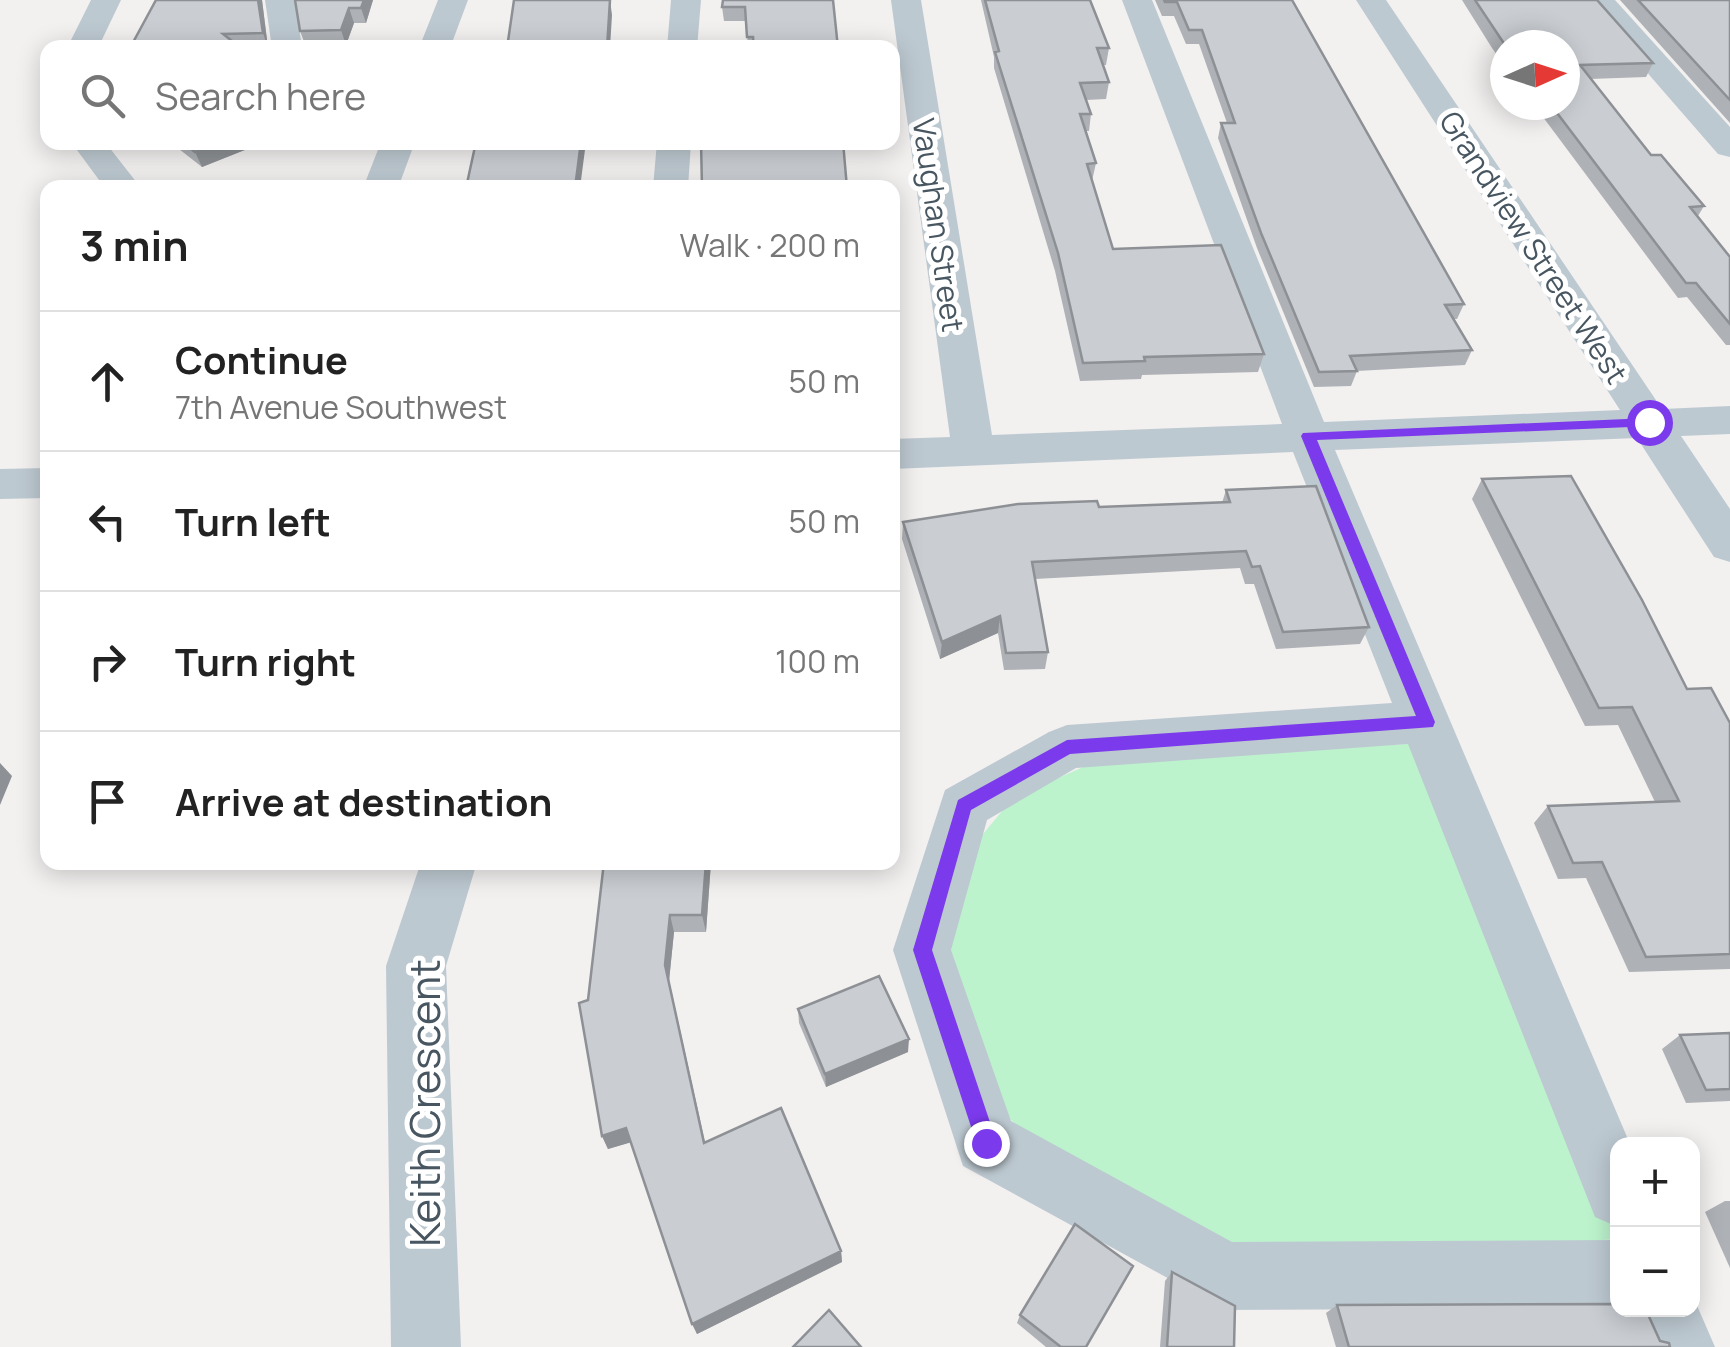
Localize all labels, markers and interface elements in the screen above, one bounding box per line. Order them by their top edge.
north arrow [1490,30,1580,120]
search box [40,40,900,150]
icon: search [75,68,130,123]
text: Search here [155,69,366,121]
street label: Grandview Street West [1430,103,1638,391]
street label: Vaughan Street [904,115,974,335]
text: 3 min [80,216,189,274]
text: Walk · 200 m [680,223,860,267]
text: Continue [175,333,348,385]
icon: ahead [80,354,135,409]
text: 50 m [788,359,860,403]
text: 7th Avenue Southwest [175,385,507,429]
route start [1627,400,1673,446]
icon: left [80,494,135,549]
text: Turn left [175,495,331,547]
text: 50 m [788,499,860,543]
icon: right [80,634,135,689]
text: Turn right [175,635,356,687]
text: 100 m [775,639,860,683]
icon: arrive [80,774,135,829]
text: Arrive at destination [175,775,552,827]
street label: Keith Crescent [395,959,453,1247]
route end [964,1121,1010,1167]
map controls [1610,1137,1700,1317]
button: + [1610,1137,1700,1227]
button: − [1610,1227,1700,1317]

